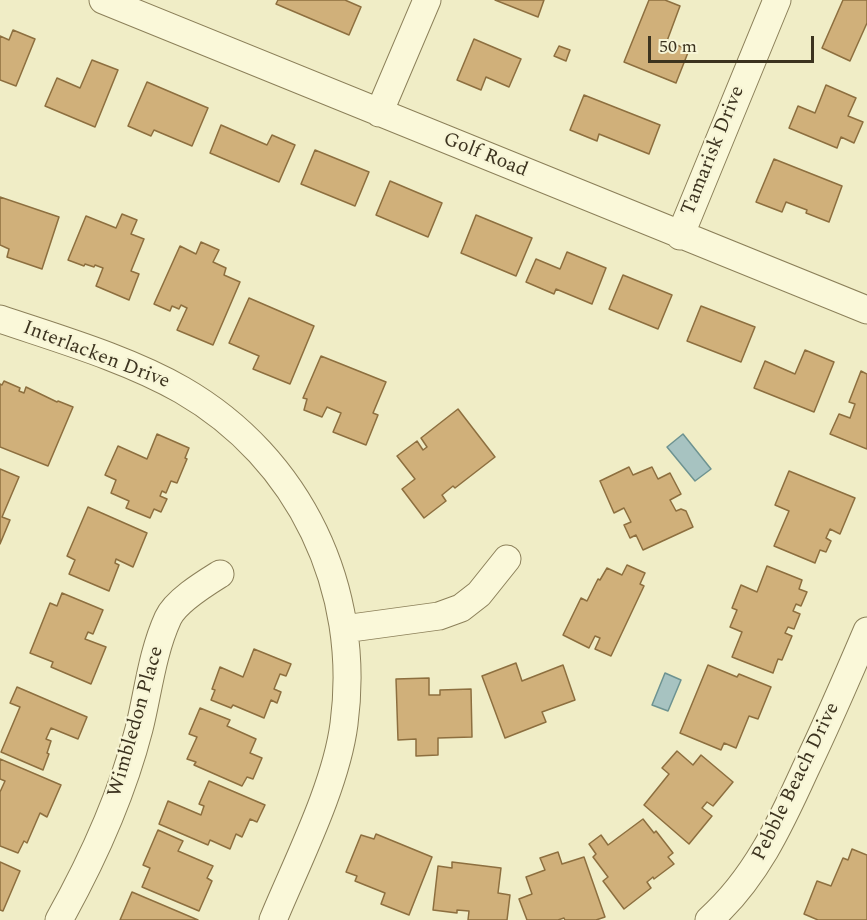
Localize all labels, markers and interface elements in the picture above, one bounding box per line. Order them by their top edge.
scale bar [651,24,818,62]
text: 50 m [659,33,697,60]
street label: Tamarisk Drive [677,83,751,219]
street label: Golf Road [439,128,531,184]
street label: Interlacken Drive [19,317,173,395]
street label: Wimbledon Place [104,644,170,800]
street label: Pebble Beach Drive [748,699,846,865]

